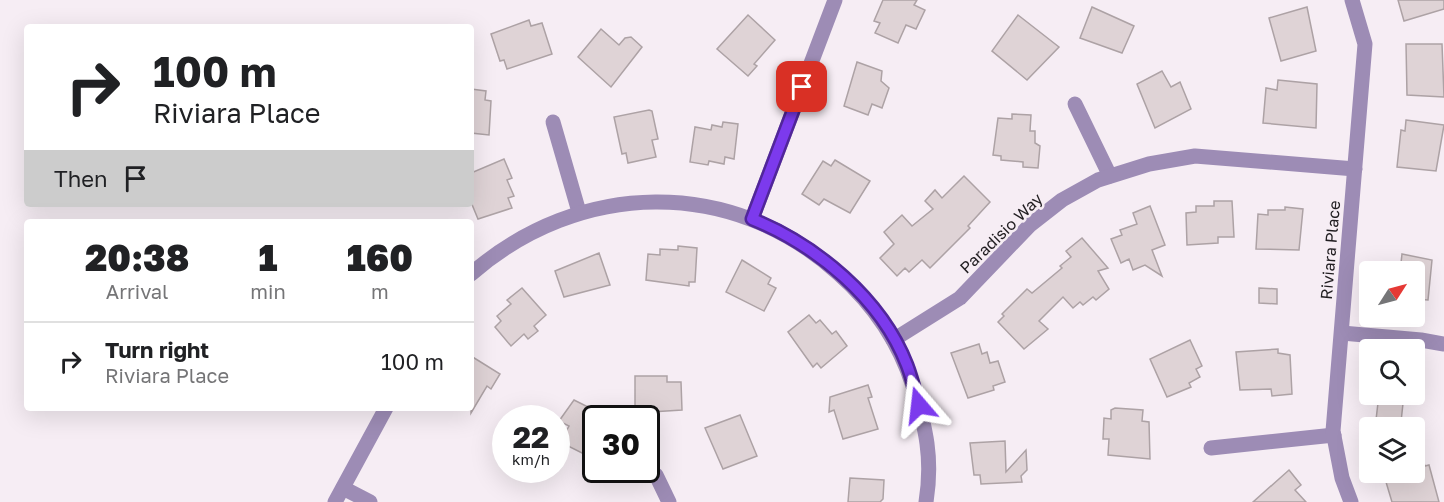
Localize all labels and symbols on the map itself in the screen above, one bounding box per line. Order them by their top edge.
pin [776,61,827,112]
street label: Paradisio Way [955,188,1047,277]
street label: Riviara Place [1316,200,1344,300]
north arrow [1359,261,1425,327]
position arrow [887,373,951,437]
speed limit sign: 30 [582,405,660,483]

